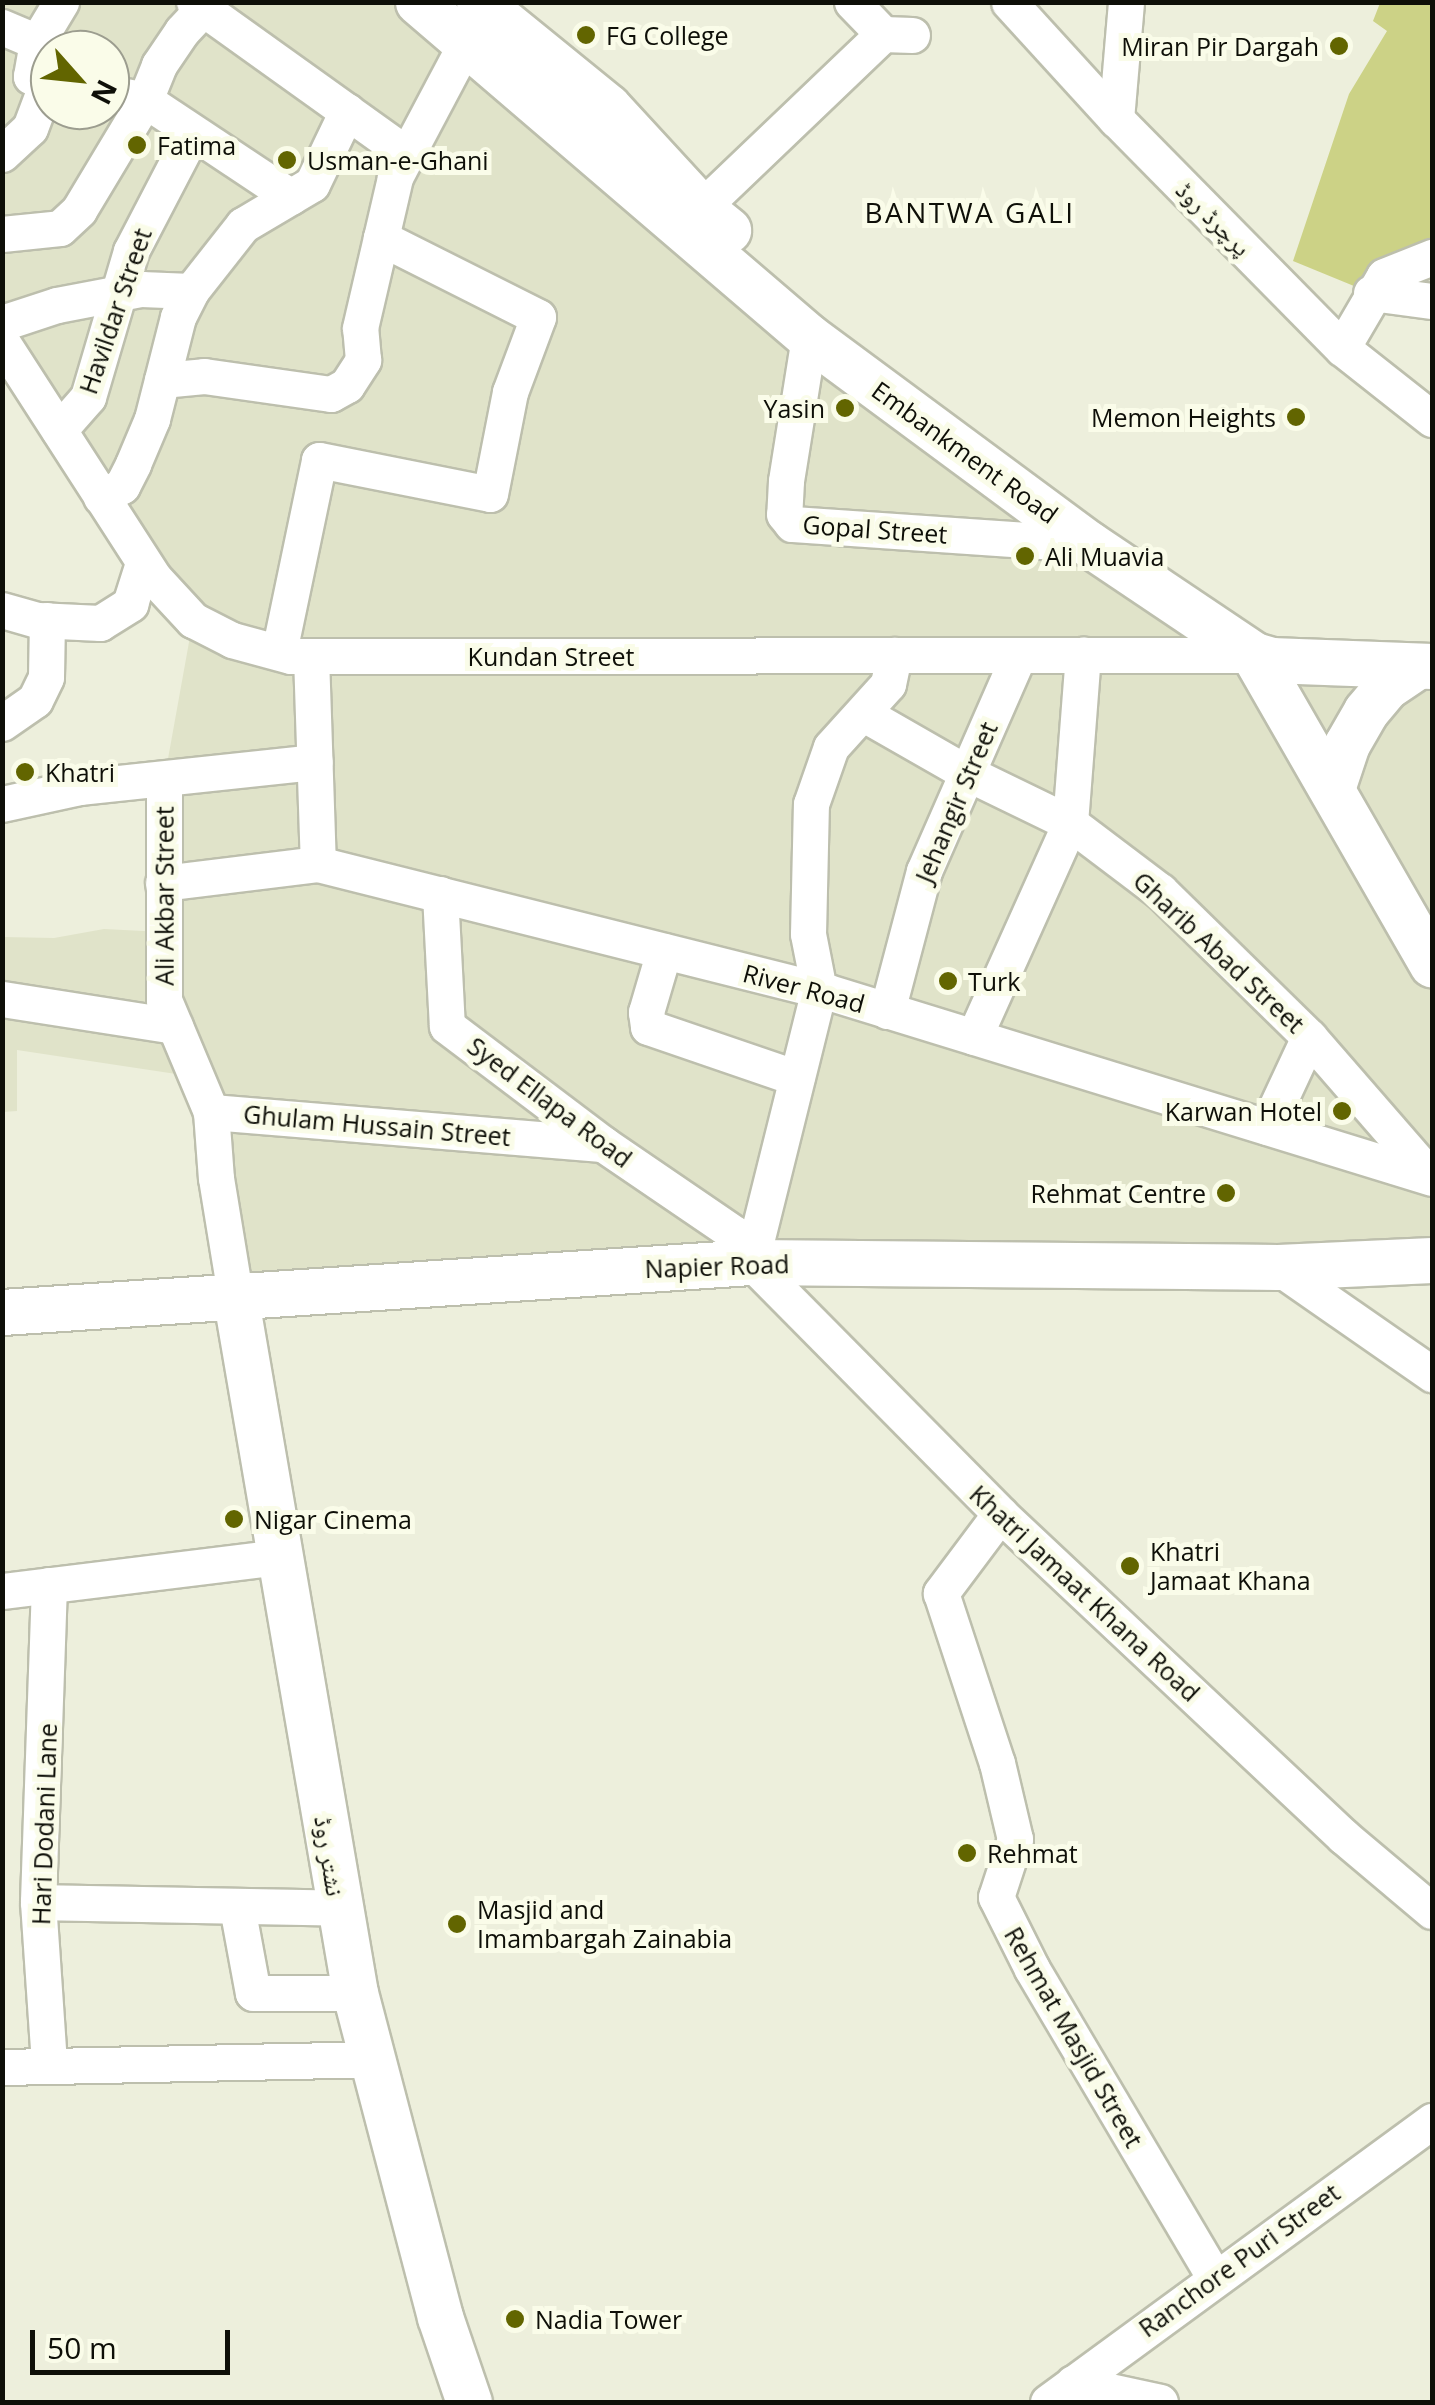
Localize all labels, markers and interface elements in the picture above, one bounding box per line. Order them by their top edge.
place label: FG College [606,20,729,50]
marker: FG College [575,24,597,46]
north arrow [30,30,130,130]
place label: Miran Pir Dargah [1121,31,1319,61]
marker: Miran Pir Dargah [1328,35,1350,57]
text: N [83,74,127,111]
place label: Fatima [157,130,236,160]
marker: Fatima [126,134,148,156]
place label: Usman-e-Ghani [307,145,489,175]
marker: Usman-e-Ghani [276,149,298,171]
street label: پرچرڈ روڈ [1170,174,1258,262]
district label: BANTWA GALI [864,195,1076,229]
street label: Havildar Street [73,224,157,398]
street label: Embankment Road [866,375,1064,529]
place label: Yasin [764,393,825,423]
marker: Yasin [834,397,856,419]
place label: Memon Heights [1091,402,1276,432]
marker: Memon Heights [1285,406,1307,428]
street label: Gopal Street [802,509,948,549]
place label: Ali Muavia [1045,541,1164,571]
marker: Ali Muavia [1014,545,1036,567]
street label: Kundan Street [468,641,634,671]
street label: Jehangir Street [909,717,1003,887]
place label: Khatri [45,757,115,787]
marker: Khatri [14,761,36,783]
street label: Ali Akbar Street [149,806,179,986]
street label: Gharib Abad Street [1127,865,1311,1039]
street label: River Road [740,957,868,1019]
place label: Turk [968,966,1020,996]
marker: Turk [937,970,959,992]
street label: Syed Ellapa Road [462,1031,638,1173]
place label: Karwan Hotel [1165,1096,1322,1126]
street label: Ghulam Hussain Street [242,1098,512,1152]
marker: Karwan Hotel [1331,1100,1353,1122]
place label: Rehmat Centre [1030,1178,1206,1208]
marker: Rehmat Centre [1215,1182,1237,1204]
street label: Napier Road [644,1248,790,1284]
street label: Khatri Jamaat Khana Road [964,1479,1206,1707]
place label: Nigar Cinema [254,1504,412,1534]
marker: Nigar Cinema [223,1508,245,1530]
place label: Khatri Jamaat Khana [1150,1537,1311,1596]
marker: Khatri Jamaat Khana [1119,1555,1141,1577]
street label: Hari Dodani Lane [25,1722,63,1926]
street label: نشتر روڈ [309,1814,351,1898]
place label: Rehmat [987,1838,1078,1868]
marker: Rehmat [956,1842,978,1864]
place label: Masjid and Imambargah Zainabia [477,1895,732,1954]
marker: Masjid and Imambargah Zainabia [446,1913,468,1935]
street label: Rehmat Masjid Street [999,1921,1149,2153]
street label: Ranchore Puri Street [1133,2177,1345,2343]
place label: Nadia Tower [535,2304,682,2334]
marker: Nadia Tower [504,2308,526,2330]
scale bar [35,2310,235,2372]
text: 50 m [47,2327,117,2368]

